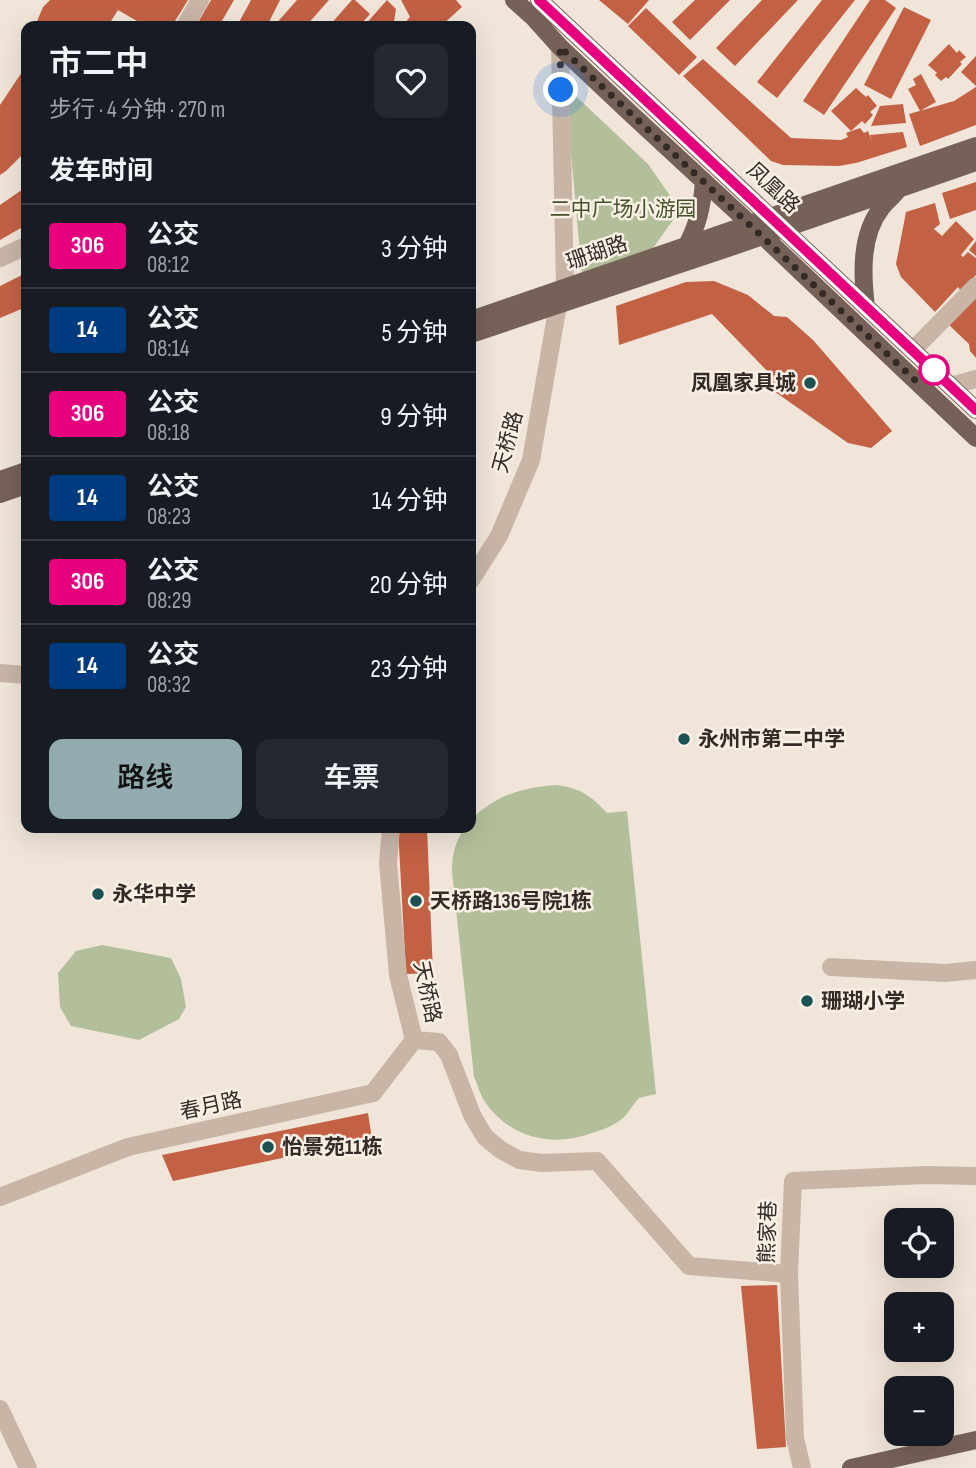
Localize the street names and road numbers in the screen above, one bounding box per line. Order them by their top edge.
street label: 凤凰路 [741,157,805,219]
street label: 珊瑚路 [563,231,631,275]
street label: 天桥路 [488,408,528,476]
street label: 天桥路 [408,959,446,1025]
street label: 春月路 [178,1087,244,1125]
street label: 熊家巷 [754,1200,782,1264]

